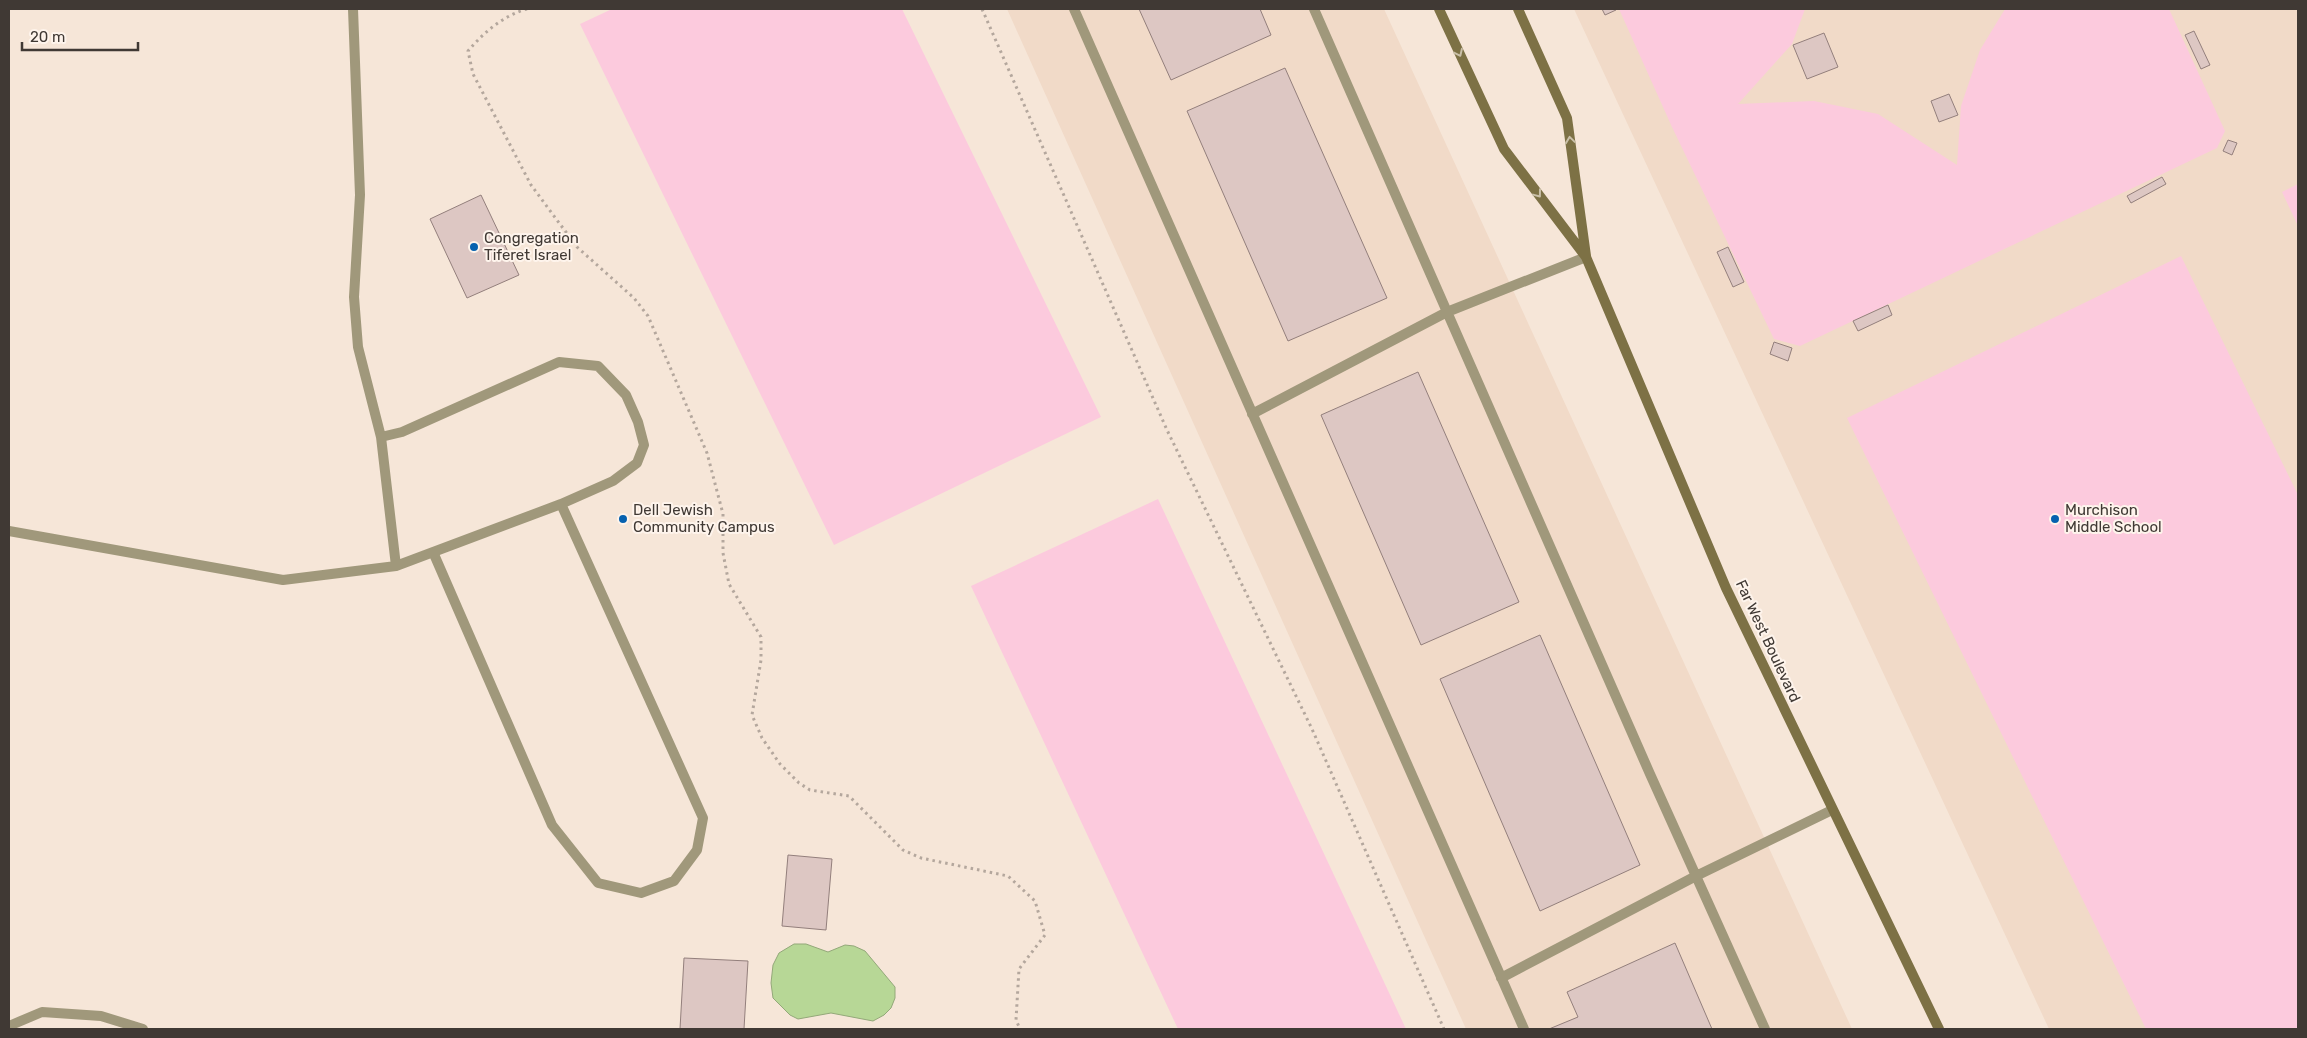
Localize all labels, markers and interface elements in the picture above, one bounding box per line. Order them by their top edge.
scale bar [22,20,139,52]
text: 20 m [30,28,65,46]
one-way arrow [1453,48,1464,57]
one-way arrow [1565,135,1576,143]
one-way arrow [1532,188,1541,198]
place label: Congregation Tiferet Israel [484,229,579,264]
marker: Congregation Tiferet Israel [468,241,480,253]
place label: Dell Jewish Community Campus [633,501,775,536]
place label: Murchison Middle School [2065,501,2162,536]
marker: Dell Jewish Community Campus [617,513,629,525]
marker: Murchison Middle School [2049,513,2061,525]
street label: Far West Boulevard [1732,577,1804,705]

